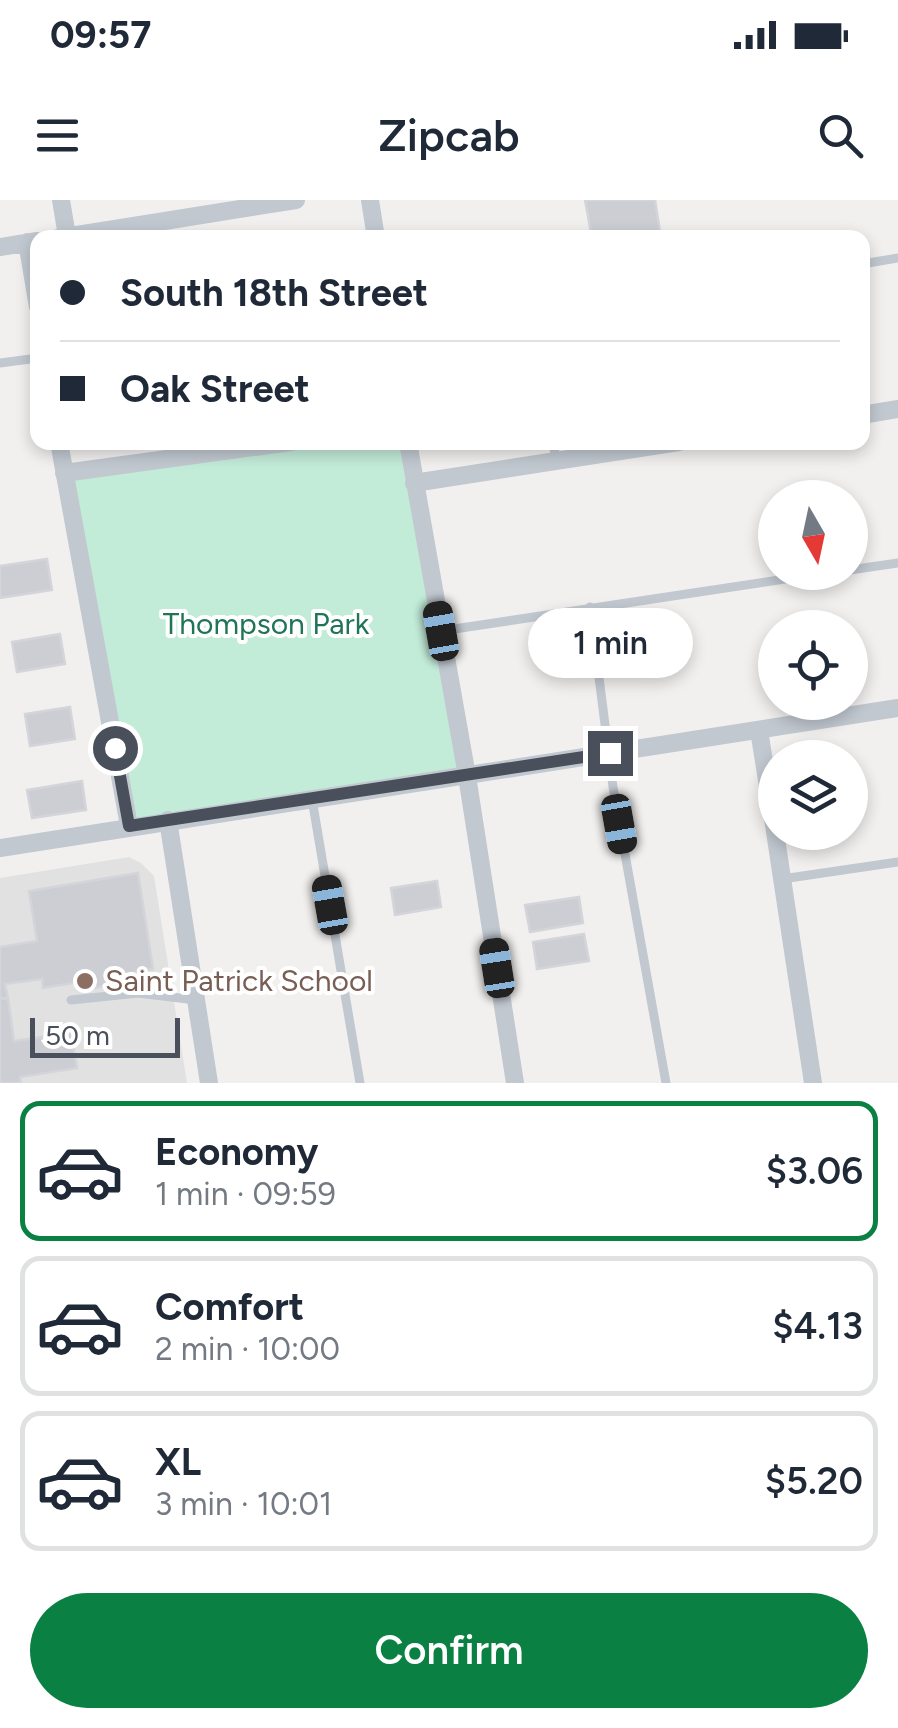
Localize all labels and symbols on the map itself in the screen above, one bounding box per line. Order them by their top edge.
north arrow [758,480,868,590]
car [421,599,461,663]
park label: Thompson Park [163,605,370,642]
callout: 1 min [528,608,692,678]
route start [93,726,138,771]
route end [588,731,633,776]
car [599,792,639,856]
car [310,873,350,937]
car [477,936,517,1000]
place label: Saint Patrick School [105,962,373,999]
marker: Saint Patrick School [74,970,96,992]
scale bar [30,1013,180,1058]

